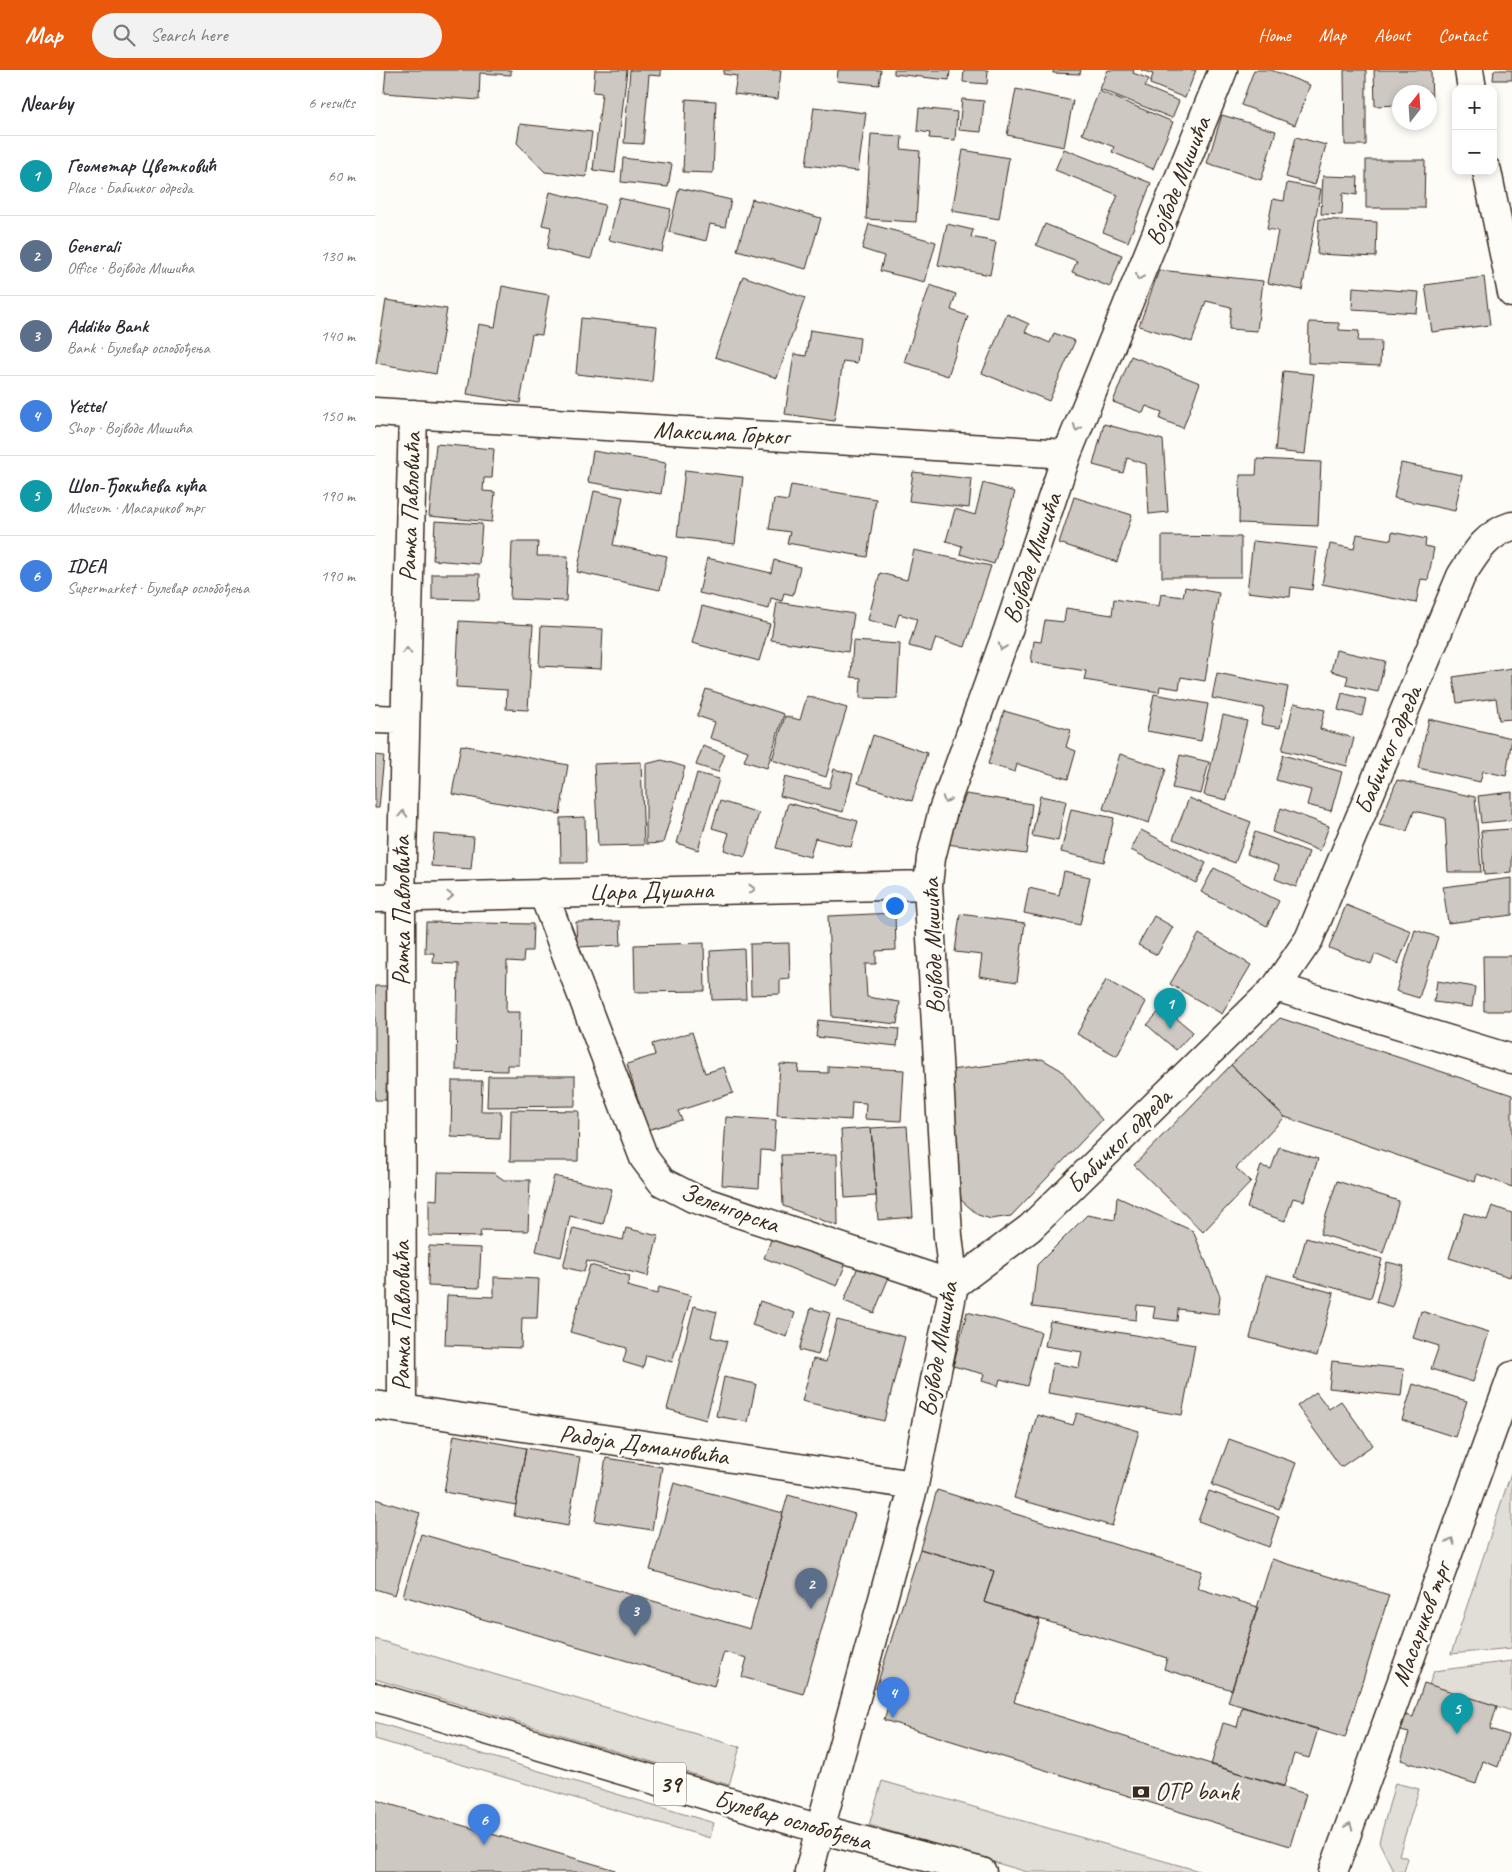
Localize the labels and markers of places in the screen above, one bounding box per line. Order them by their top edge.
pin: 1 [1154,988,1186,1029]
pin: 2 [795,1568,827,1609]
pin: 3 [619,1595,651,1636]
pin: 4 [877,1677,909,1718]
pin: 5 [1441,1693,1473,1734]
place label: OTP bank [1155,1776,1240,1808]
bank icon: OTP bank [1131,1782,1151,1802]
pin: 6 [468,1804,500,1845]

